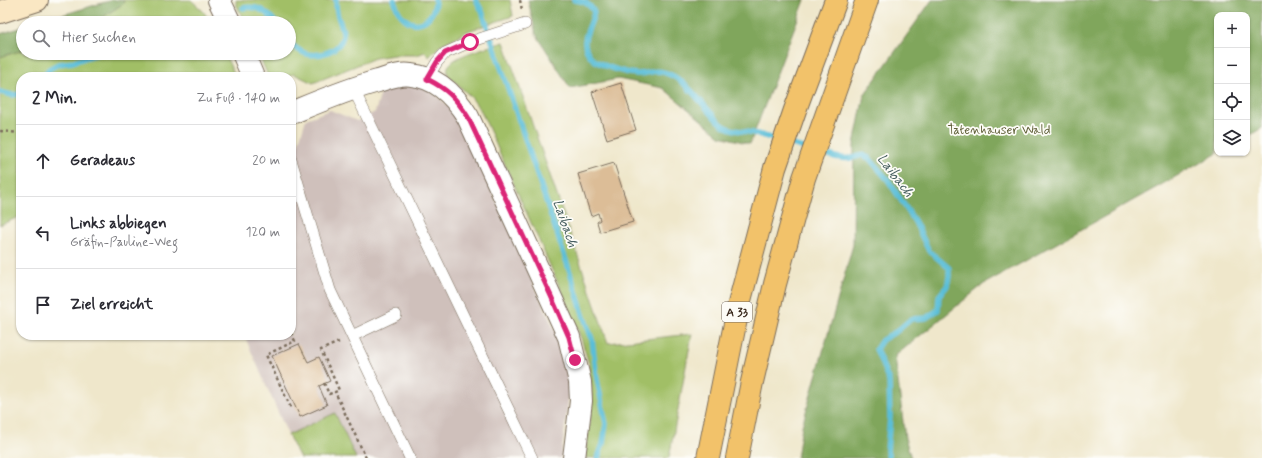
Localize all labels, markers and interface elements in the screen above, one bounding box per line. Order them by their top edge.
map controls [1214,12,1250,156]
button: + [1214,12,1250,48]
search box [16,16,296,60]
icon: search [30,27,52,49]
text: Hier suchen [62,28,136,48]
route start [461,33,479,51]
button: − [1214,48,1250,84]
button: locate [1214,84,1250,120]
text: 2 Min. [32,87,77,109]
text: Zu Fuß · 140 m [196,90,280,107]
button: layers [1214,120,1250,156]
park label: Tatenhauser Wald [948,122,1050,139]
icon: ahead [32,150,54,172]
water label: Laibach [873,150,917,201]
text: Geradeaus [70,151,135,171]
text: 20 m [252,152,280,169]
water label: Laibach [548,197,582,250]
text: Links abbiegen [70,214,167,234]
icon: left [32,222,54,244]
text: 120 m [246,224,280,241]
text: Gräfin-Pauline-Weg [70,234,178,251]
icon: arrive [32,294,54,316]
text: Ziel erreicht [70,295,153,315]
road number: A 33 [722,302,752,322]
route end [566,351,584,369]

